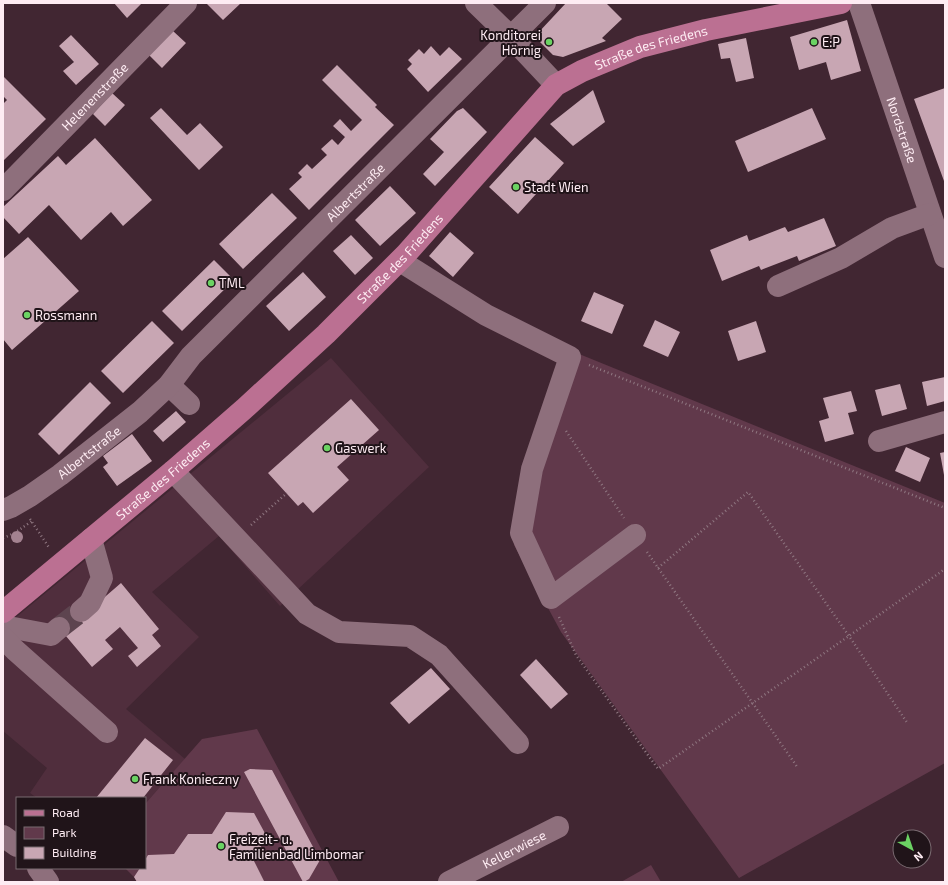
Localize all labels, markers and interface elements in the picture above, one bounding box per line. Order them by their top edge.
street label: Straße des Friedens [592,22,709,73]
place label: Konditorei Hörnig [480,27,541,58]
place label: E:P [822,34,840,50]
marker: Konditorei Hörnig [544,37,554,47]
marker: E:P [809,37,819,47]
street label: Helenenstraße [58,59,131,134]
street label: Nordstraße [883,95,921,165]
street label: Albertstraße [323,160,388,225]
place label: Stadt Wien [524,179,589,195]
marker: Stadt Wien [511,182,521,192]
street label: Straße des Friedens [353,210,446,307]
place label: TML [219,275,245,291]
marker: TML [206,278,216,288]
place label: Rossmann [35,307,97,323]
marker: Rossmann [22,310,32,320]
street label: Albertstraße [54,422,124,482]
street label: Straße des Friedens [113,435,213,523]
place label: Gaswerk [335,440,387,456]
marker: Gaswerk [322,443,332,453]
place label: Frank Konieczny [143,771,239,787]
marker: Frank Konieczny [130,774,140,784]
legend [16,797,146,869]
text: Road [52,805,80,819]
text: Park [52,825,77,839]
street label: Kellerwiese [480,826,549,872]
north arrow [892,829,932,869]
place label: Freizeit- u. Familienbad Limbomar [229,831,364,862]
marker: Freizeit- u. Familienbad Limbomar [216,841,226,851]
text: Building [52,845,97,859]
text: N [911,850,926,865]

